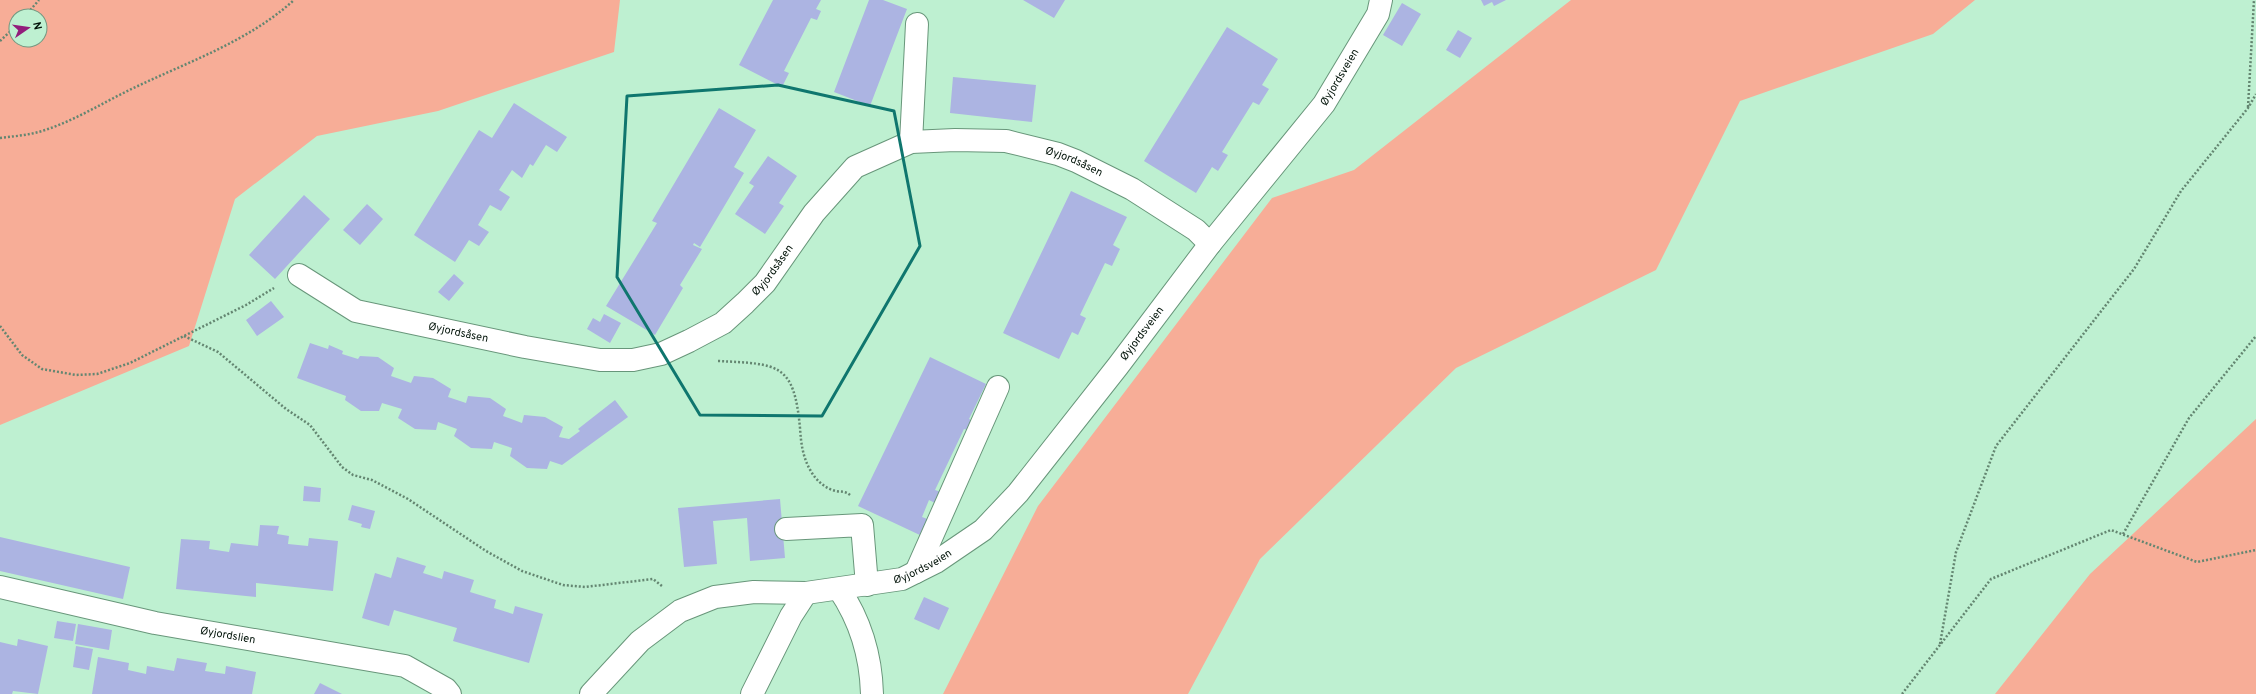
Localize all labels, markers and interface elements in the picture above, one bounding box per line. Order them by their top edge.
north arrow [8,8,48,48]
text: N [29,21,44,31]
street label: Øyjordsveien [1317,46,1362,109]
street label: Øyjordsåsen [1044,144,1105,180]
street label: Øyjordsåsen [749,242,797,299]
street label: Øyjordsveien [1117,304,1167,364]
street label: Øyjordsåsen [427,320,490,346]
street label: Øyjordsveien [893,546,955,587]
street label: Øyjordslien [199,624,257,647]

